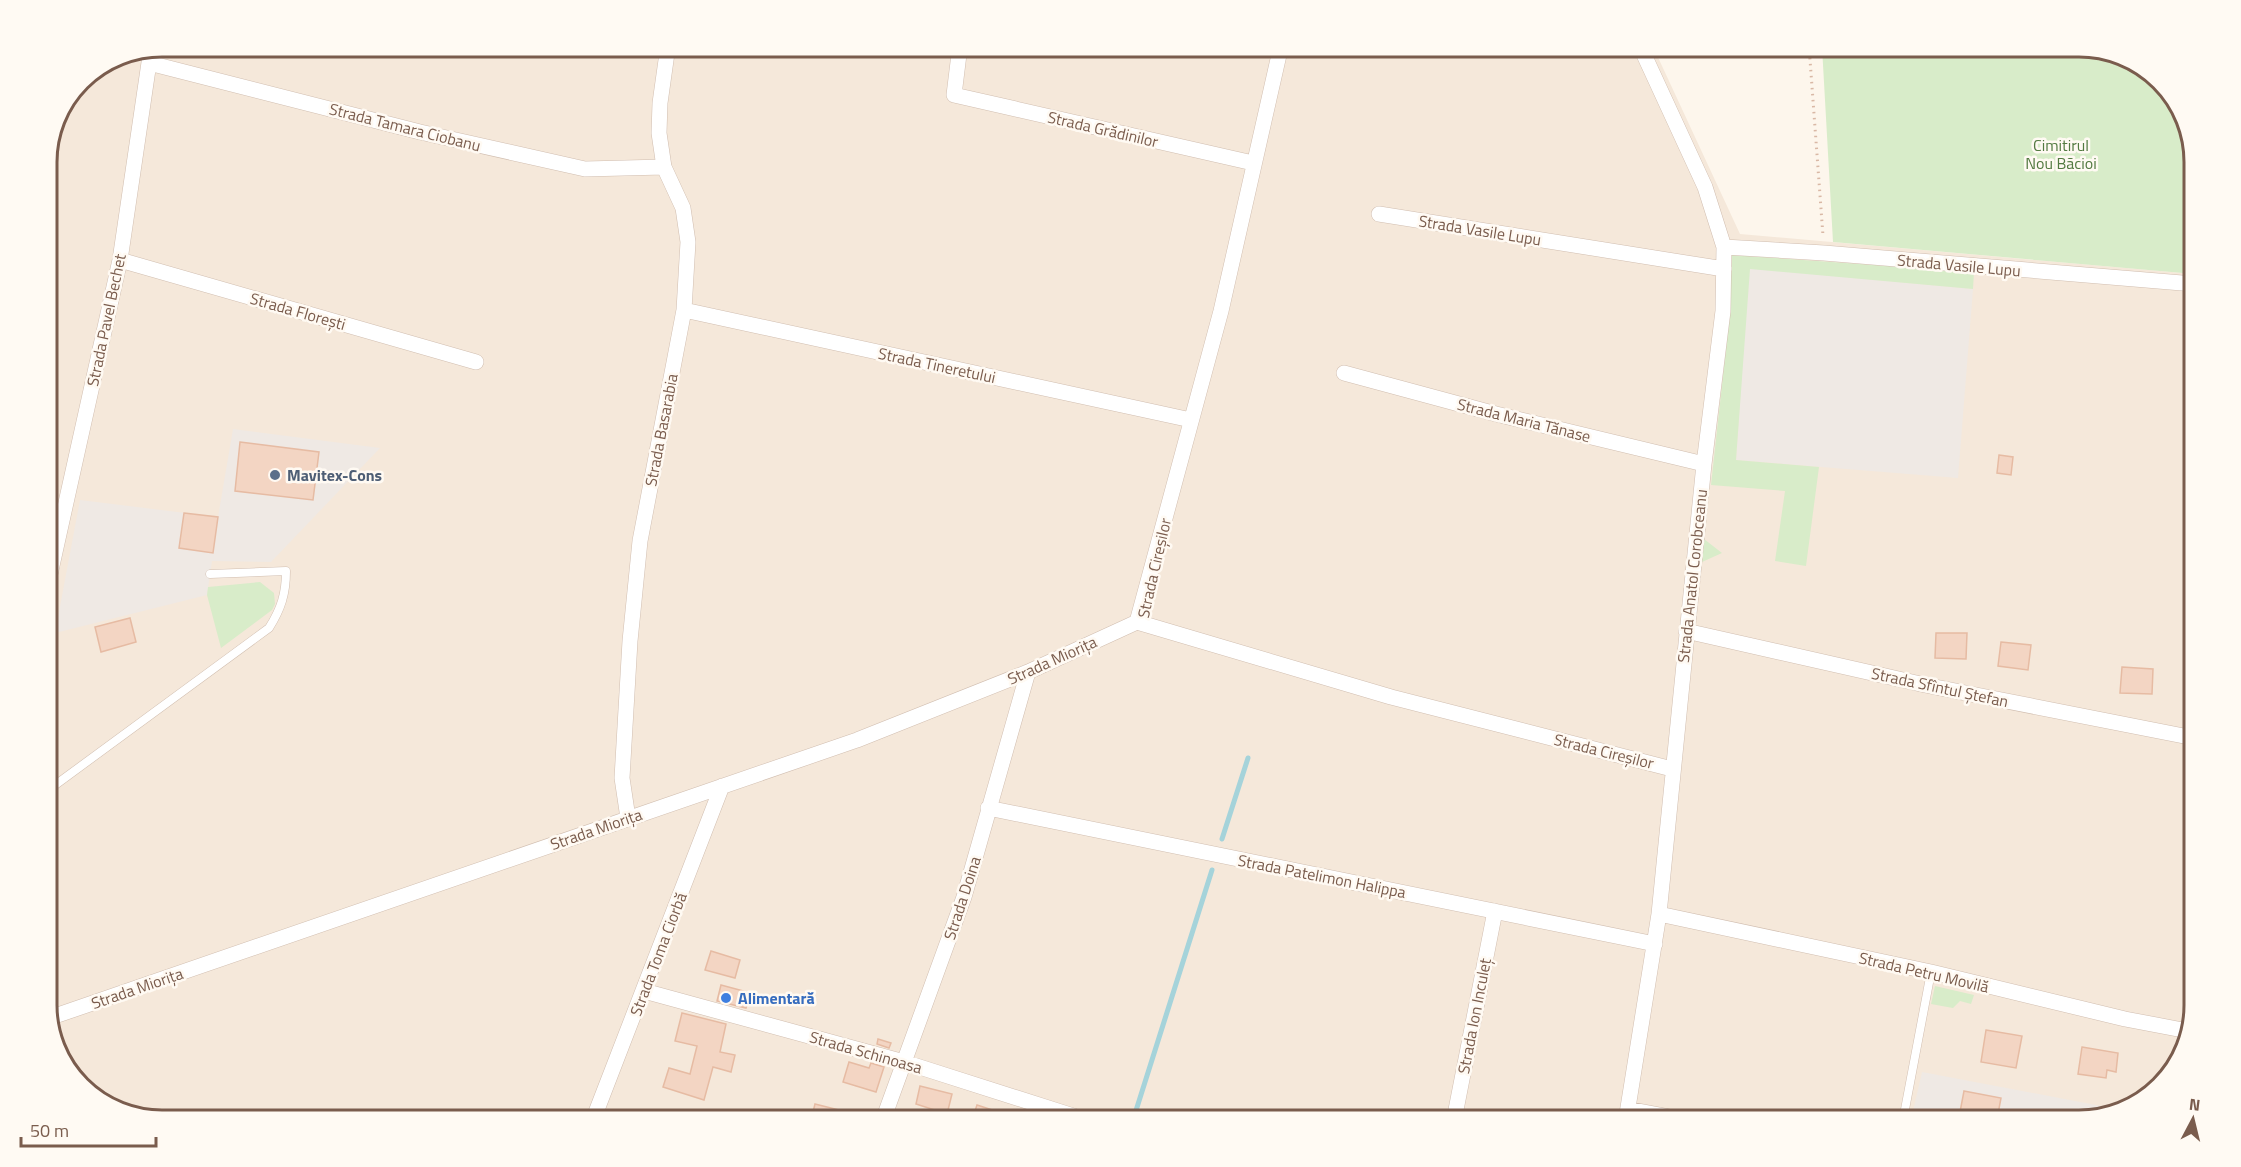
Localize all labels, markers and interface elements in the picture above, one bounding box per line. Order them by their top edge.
street label: Strada Tamara Ciobanu [327,97,483,157]
street label: Strada Grădinilor [1045,105,1161,153]
park label: Cimitirul Nou Băcioi [2025,133,2097,175]
street label: Strada Vasile Lupu [1417,208,1543,252]
street label: Strada Vasile Lupu [1896,248,2022,282]
street label: Strada Pavel Bechet [80,251,132,389]
street label: Strada Florești [247,286,349,336]
street label: Strada Tineretului [876,341,998,389]
street label: Strada Basarabia [638,372,684,488]
street label: Strada Maria Tănase [1455,392,1593,448]
place label: Mavitex-Cons [287,463,382,487]
marker: Mavitex-Cons [268,468,282,482]
street label: Strada Anatol Corobceanu [1671,488,1713,664]
street label: Strada Cireșilor [1131,515,1177,620]
street label: Strada Miorița [1003,630,1101,690]
street label: Strada Sfîntul Ștefan [1869,661,2011,713]
street label: Strada Cireșilor [1552,727,1657,775]
street label: Strada Miorița [547,802,645,856]
street label: Strada Patelimon Halippa [1236,848,1408,904]
street label: Strada Doina [937,853,987,943]
street label: Strada Toma Ciorbă [623,889,693,1019]
street label: Strada Petru Movilă [1857,945,1991,999]
street label: Strada Ion Inculeț [1451,956,1497,1076]
street label: Strada Miorița [88,961,186,1015]
place label: Alimentară [738,986,815,1010]
marker: Alimentară [719,991,733,1005]
street label: Strada Schinoasa [807,1024,925,1080]
north arrow [2163,1089,2223,1149]
text: N [2188,1092,2202,1117]
scale bar [21,1110,156,1148]
text: 50 m [30,1117,69,1144]

